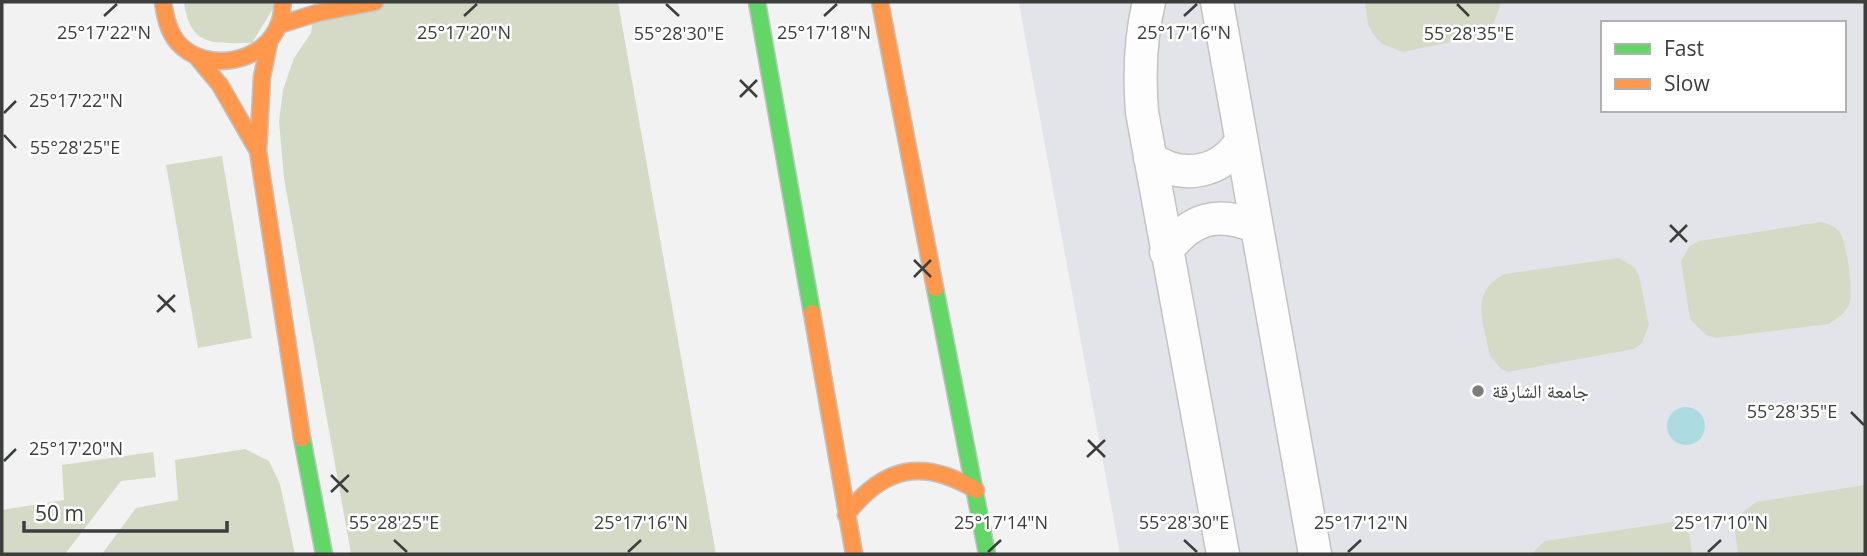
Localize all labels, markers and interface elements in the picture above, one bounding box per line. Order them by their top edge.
text: 25°17'22"N [57,20,151,44]
text: 25°17'20"N [417,20,511,44]
text: 25°17'18"N [777,20,871,44]
text: 25°17'16"N [1137,20,1231,44]
text: 55°28'30"E [634,21,724,45]
text: 55°28'35"E [1424,21,1514,45]
legend [1601,21,1846,112]
text: Fast [1664,34,1704,62]
text: Slow [1664,69,1710,97]
text: 25°17'22"N [29,88,123,112]
text: 55°28'25"E [30,135,120,159]
place label: جامعة الشارقة [1492,378,1589,404]
marker: جامعة الشارقة [1470,383,1486,399]
text: 55°28'35"E [1747,399,1837,423]
text: 25°17'20"N [29,436,123,460]
scale bar [24,490,228,534]
text: 50 m [35,499,84,527]
text: 55°28'25"E [349,510,439,534]
text: 25°17'16"N [594,510,688,534]
text: 25°17'14"N [954,510,1048,534]
text: 55°28'30"E [1139,510,1229,534]
text: 25°17'12"N [1314,510,1408,534]
text: 25°17'10"N [1674,510,1768,534]

